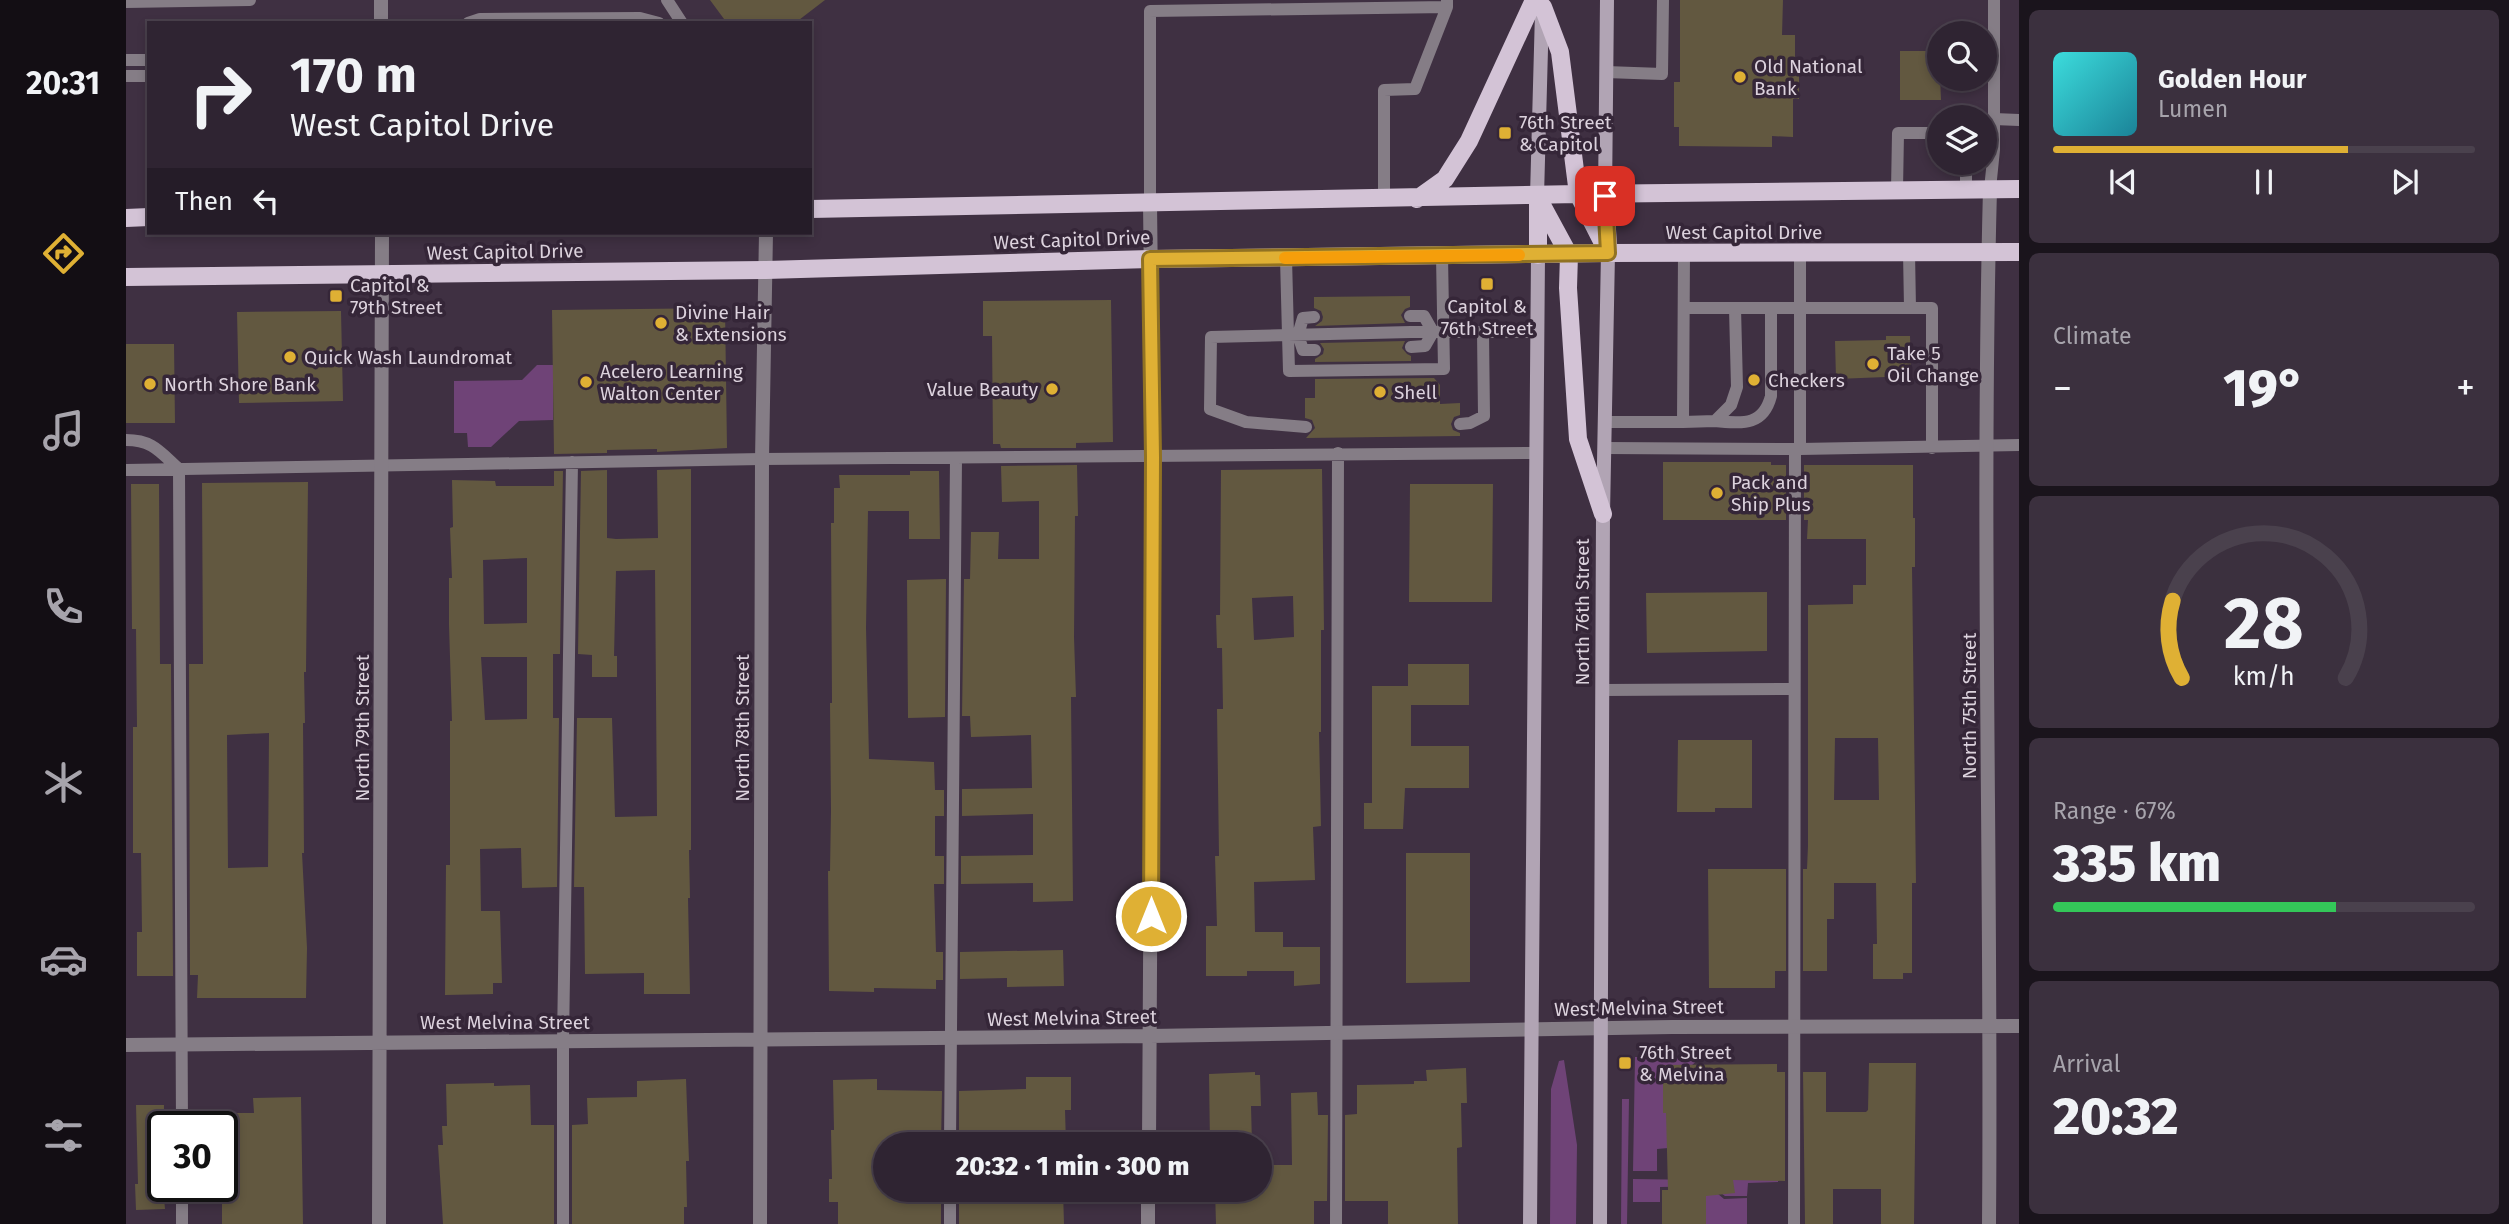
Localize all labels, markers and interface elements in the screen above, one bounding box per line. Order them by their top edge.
map controls [1927,21,1997,175]
button: search [1927,21,1997,91]
text: 170 m [290,46,417,105]
icon: right [175,49,266,140]
place label: Old National Bank [1754,55,1863,100]
text: 20:31 [26,64,100,102]
text: Golden Hour [2158,64,2306,95]
marker: Old National Bank [1732,69,1748,85]
text: Lumen [2158,95,2228,123]
button: layers [1927,105,1997,175]
text: West Capitol Drive [290,106,554,144]
place label: 76th Street & Capitol [1519,111,1612,156]
marker: 76th Street & Capitol [1497,125,1513,141]
icon: previous [2104,163,2142,201]
icon: pause [2245,163,2283,201]
icon: next [2386,163,2424,201]
pin [1575,166,1635,226]
icon: arrive [1586,177,1624,215]
icon: left [247,182,285,220]
text: Then [175,186,233,217]
street label: West Capitol Drive [1666,221,1822,244]
street label: West Capitol Drive [993,226,1151,254]
icon: directions [39,229,88,278]
street label: West Capitol Drive [426,239,584,265]
place label: Capitol & 79th Street [350,274,443,319]
marker: Capitol & 76th Street [1479,276,1495,292]
marker: Capitol & 79th Street [328,288,344,304]
place label: Capitol & 76th Street [1441,295,1533,340]
place label: Divine Hair & Extensions [675,301,787,346]
marker: Divine Hair & Extensions [653,315,669,331]
text: Climate [2053,322,2132,350]
place label: Take 5 Oil Change [1887,342,1979,387]
place label: Quick Wash Laundromat [304,346,512,369]
marker: Quick Wash Laundromat [282,349,298,365]
marker: Take 5 Oil Change [1865,356,1881,372]
text: 19° [2223,357,2305,420]
place label: Acelero Learning Walton Center [600,360,743,405]
text: − [2053,365,2072,411]
text: + [2456,365,2475,411]
place label: Checkers [1768,369,1845,392]
marker: Checkers [1746,372,1762,388]
place label: North Shore Bank [164,373,316,396]
marker: Acelero Learning Walton Center [578,374,594,390]
marker: North Shore Bank [142,376,158,392]
place label: Value Beauty [927,378,1039,401]
marker: Value Beauty [1044,381,1060,397]
place label: Shell [1394,381,1437,404]
marker: Shell [1372,384,1388,400]
icon: music [39,406,88,455]
place label: Pack and Ship Plus [1731,471,1811,516]
marker: Pack and Ship Plus [1709,485,1725,501]
street label: North 76th Street [1571,538,1594,686]
text: 28 [2224,580,2304,667]
icon: phone [39,582,88,631]
street label: North 75th Street [1958,633,1981,779]
street label: North 79th Street [351,654,374,802]
street label: North 78th Street [731,654,754,802]
text: km/h [2233,662,2295,692]
icon: climate [39,758,88,807]
text: Range · 67% [2053,797,2176,825]
text: 335 km [2053,832,2221,895]
position arrow [1114,879,1188,953]
icon: car [39,935,88,984]
street label: West Melvina Street [1554,995,1724,1021]
street label: West Melvina Street [987,1005,1157,1031]
street label: West Melvina Street [420,1011,590,1034]
place label: 76th Street & Melvina [1639,1041,1732,1086]
text: Arrival [2053,1050,2120,1078]
marker: 76th Street & Melvina [1617,1055,1633,1071]
text: 20:32 [2053,1085,2179,1148]
icon: filters [39,1111,88,1160]
speed limit sign: 30 [147,1111,238,1202]
text: 20:32 · 1 min · 300 m [956,1151,1189,1182]

